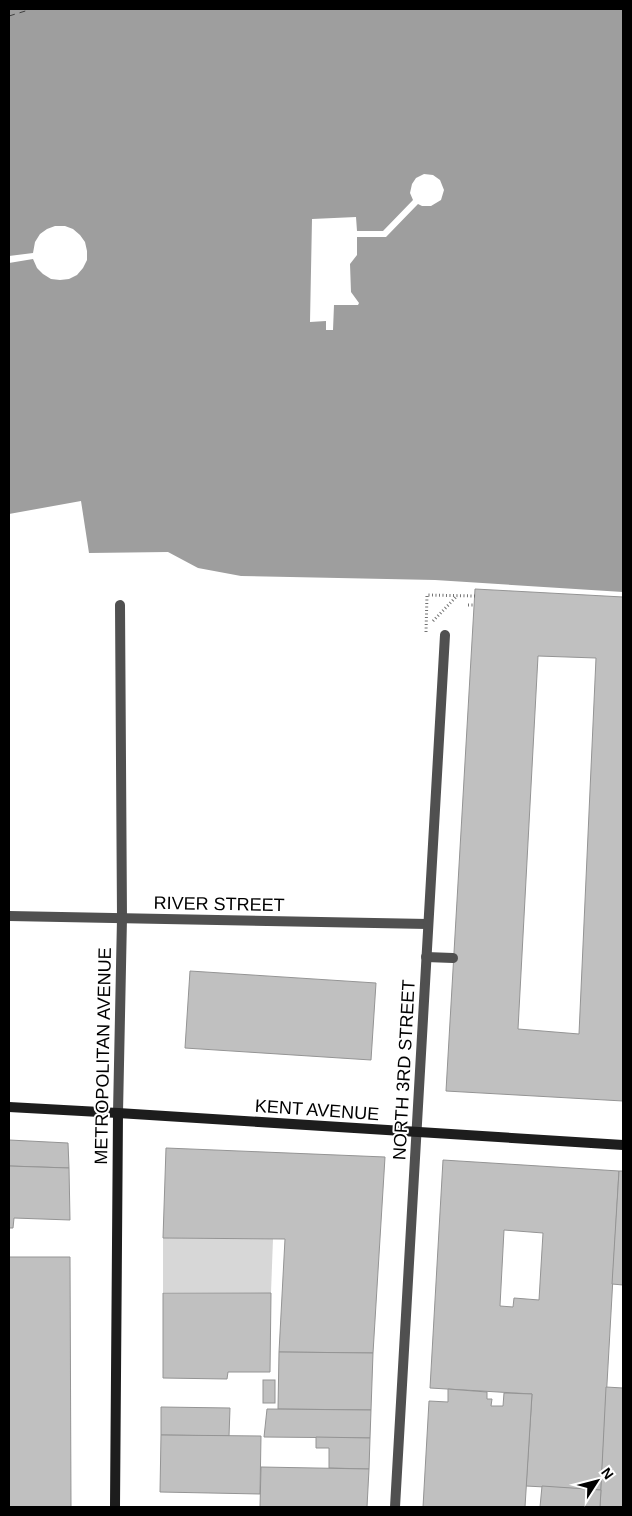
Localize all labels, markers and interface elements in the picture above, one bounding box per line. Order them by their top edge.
street label: RIVER STREET [153,893,285,915]
street label: METROPOLITAN AVENUE [91,947,115,1165]
street label: NORTH 3RD STREET [389,979,419,1161]
street label: KENT AVENUE [254,1096,380,1124]
north arrow [572,1456,622,1506]
text: N [598,1465,617,1482]

